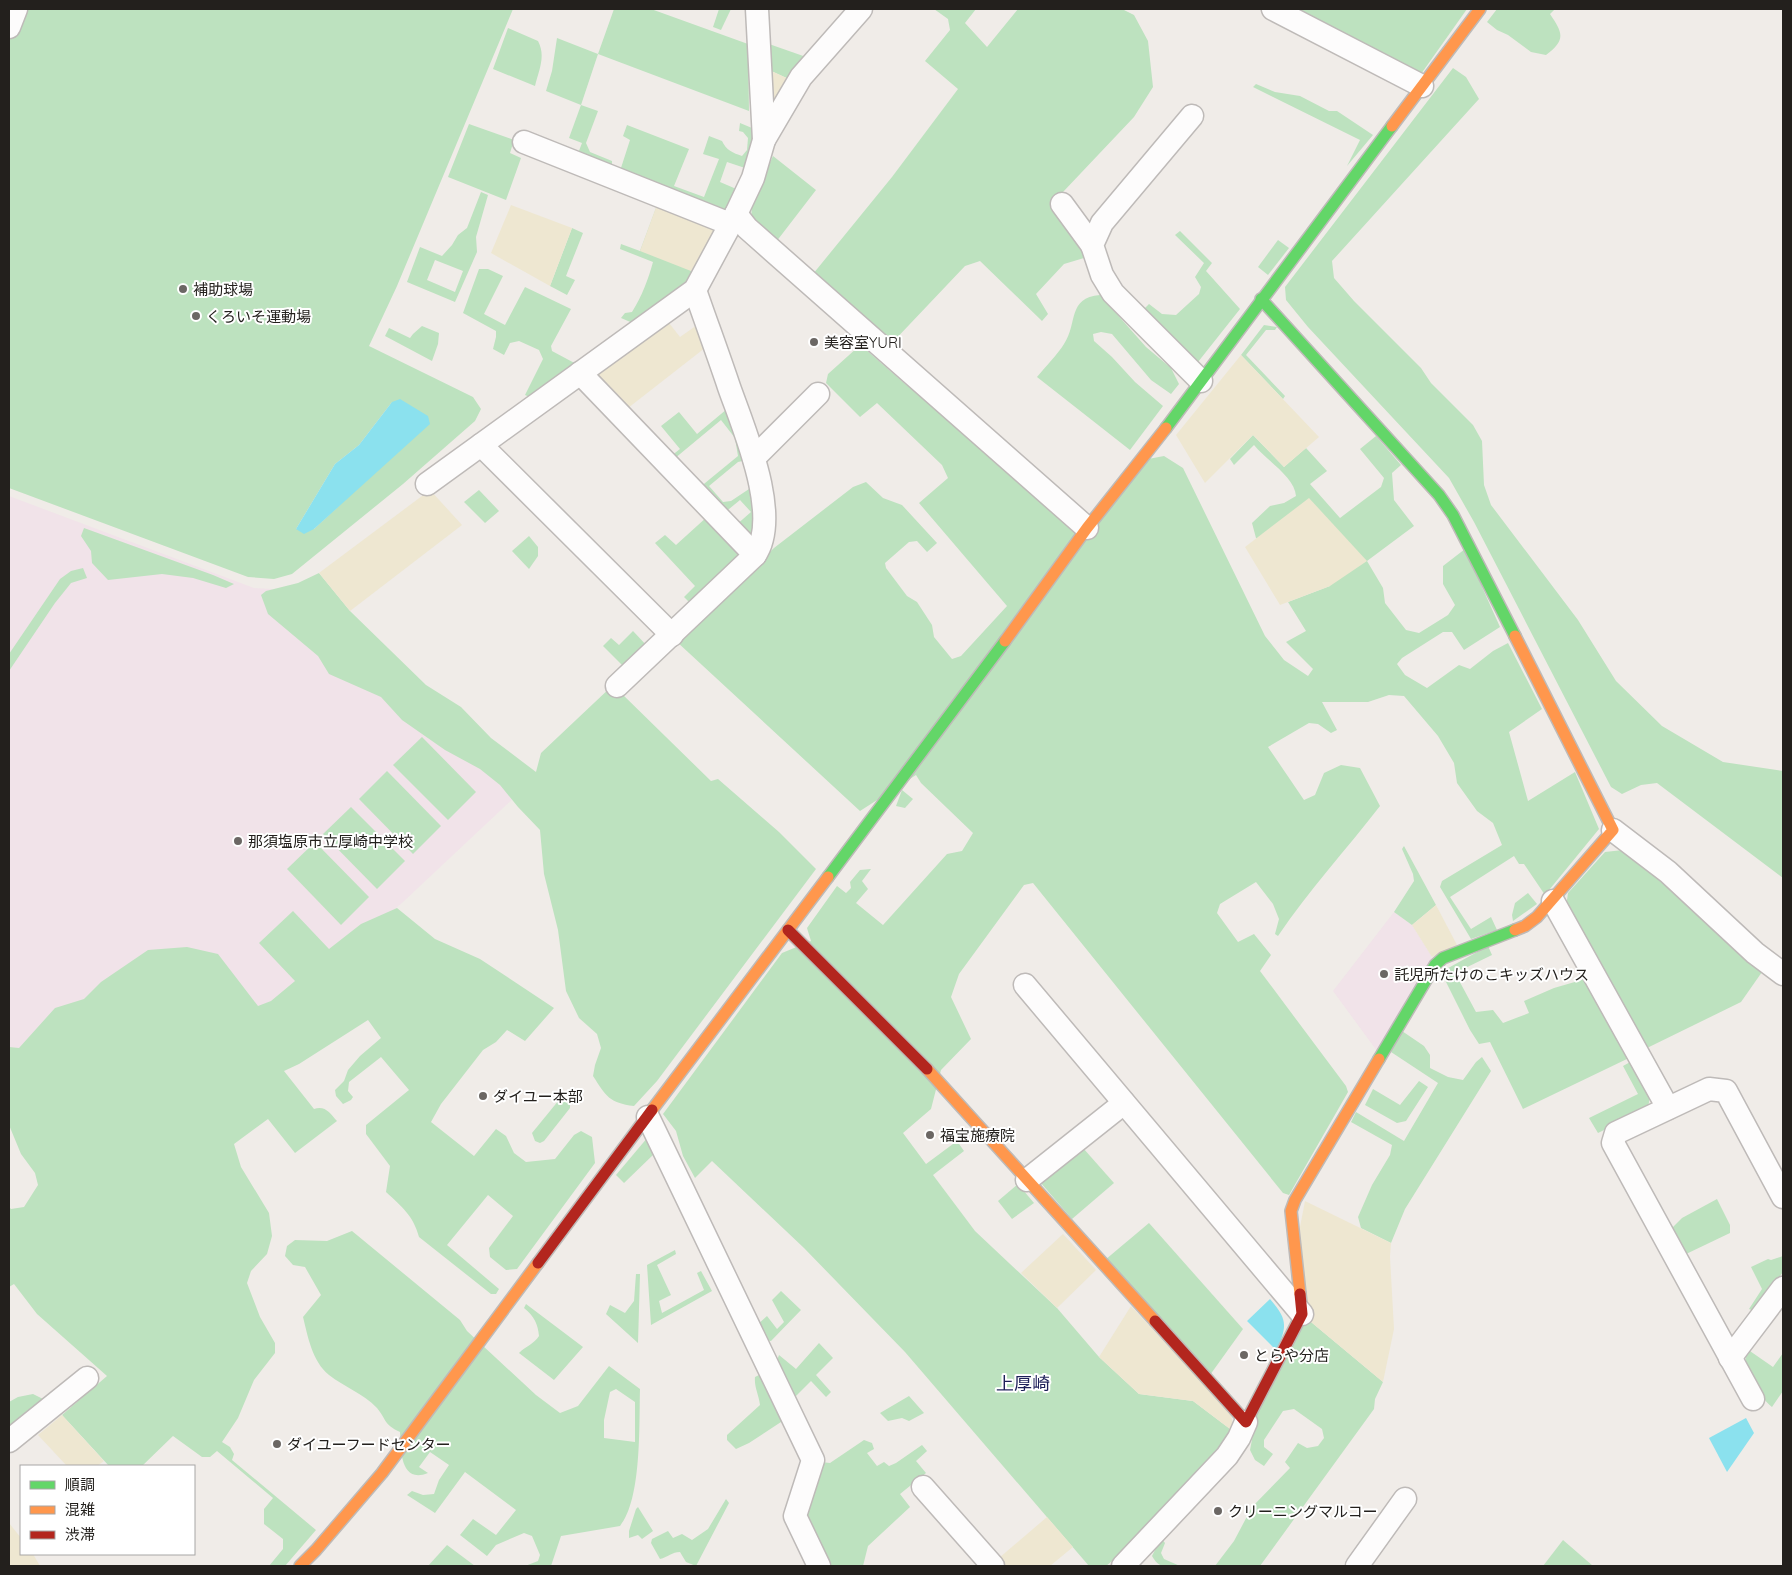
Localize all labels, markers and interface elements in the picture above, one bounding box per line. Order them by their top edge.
place label: 補助球場 [193,280,253,299]
marker: 補助球場 [177,283,189,295]
place label: くろいそ運動場 [206,307,311,326]
marker: くろいそ運動場 [190,310,202,322]
place label: 美容室YURI [824,333,902,352]
marker: 美容室YURI [808,336,820,348]
place label: 那須塩原市立厚崎中学校 [248,832,413,851]
marker: 那須塩原市立厚崎中学校 [232,835,244,847]
place label: 託児所たけのこキッズハウス [1394,965,1589,984]
marker: 託児所たけのこキッズハウス [1378,968,1390,980]
place label: ダイユー本部 [493,1087,583,1106]
marker: ダイユー本部 [477,1090,489,1102]
place label: 福宝施療院 [940,1126,1015,1145]
marker: 福宝施療院 [924,1129,936,1141]
place label: とらや分店 [1254,1346,1329,1365]
marker: とらや分店 [1238,1349,1250,1361]
district label: 上厚崎 [996,1372,1050,1395]
place label: ダイユーフードセンター [287,1435,451,1454]
marker: ダイユーフードセンター [271,1438,283,1450]
legend [20,1465,195,1555]
text: 順調 [65,1475,95,1494]
text: 混雑 [65,1500,95,1519]
place label: クリーニングマルコー [1228,1502,1378,1521]
marker: クリーニングマルコー [1212,1505,1224,1517]
text: 渋滞 [65,1525,95,1544]

